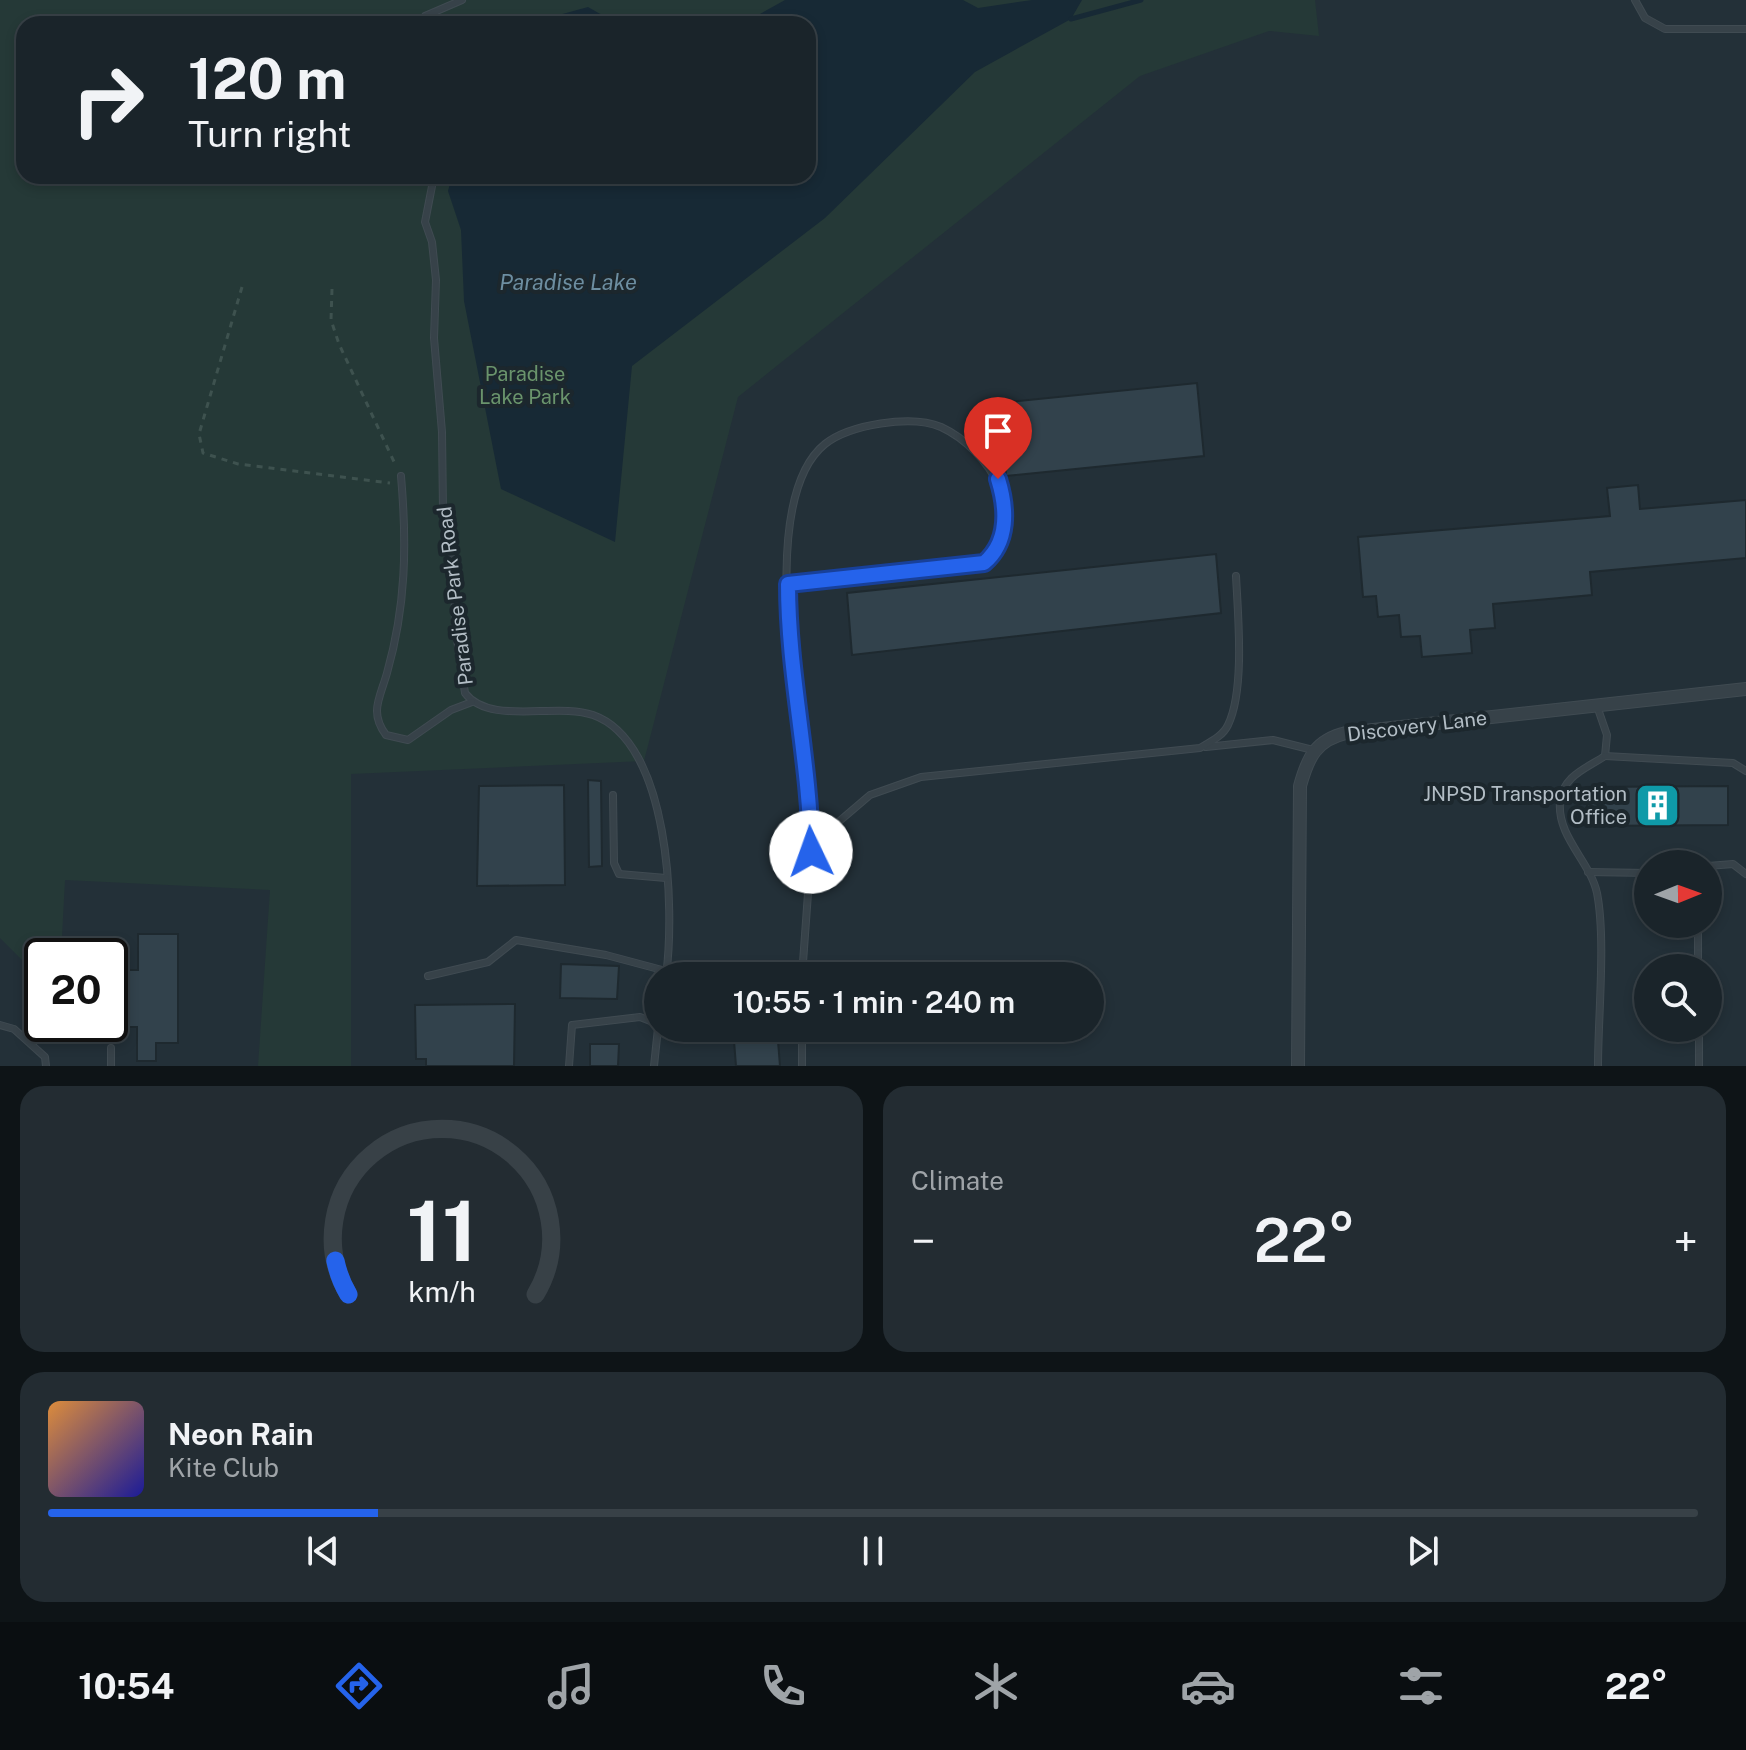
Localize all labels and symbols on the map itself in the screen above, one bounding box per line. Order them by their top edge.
water label: Paradise Lake [499,269,637,295]
park label: Paradise Lake Park [479,362,571,409]
pin [964,397,1032,479]
street label: Paradise Park Road [432,505,478,687]
street label: Discovery Lane [1346,706,1488,746]
place label: JNPSD Transportation Office [1423,782,1627,829]
building icon: JNPSD Transportation Office [1634,782,1682,830]
position arrow [769,810,853,894]
north arrow [1634,850,1722,938]
speed limit sign: 20 [24,938,128,1042]

